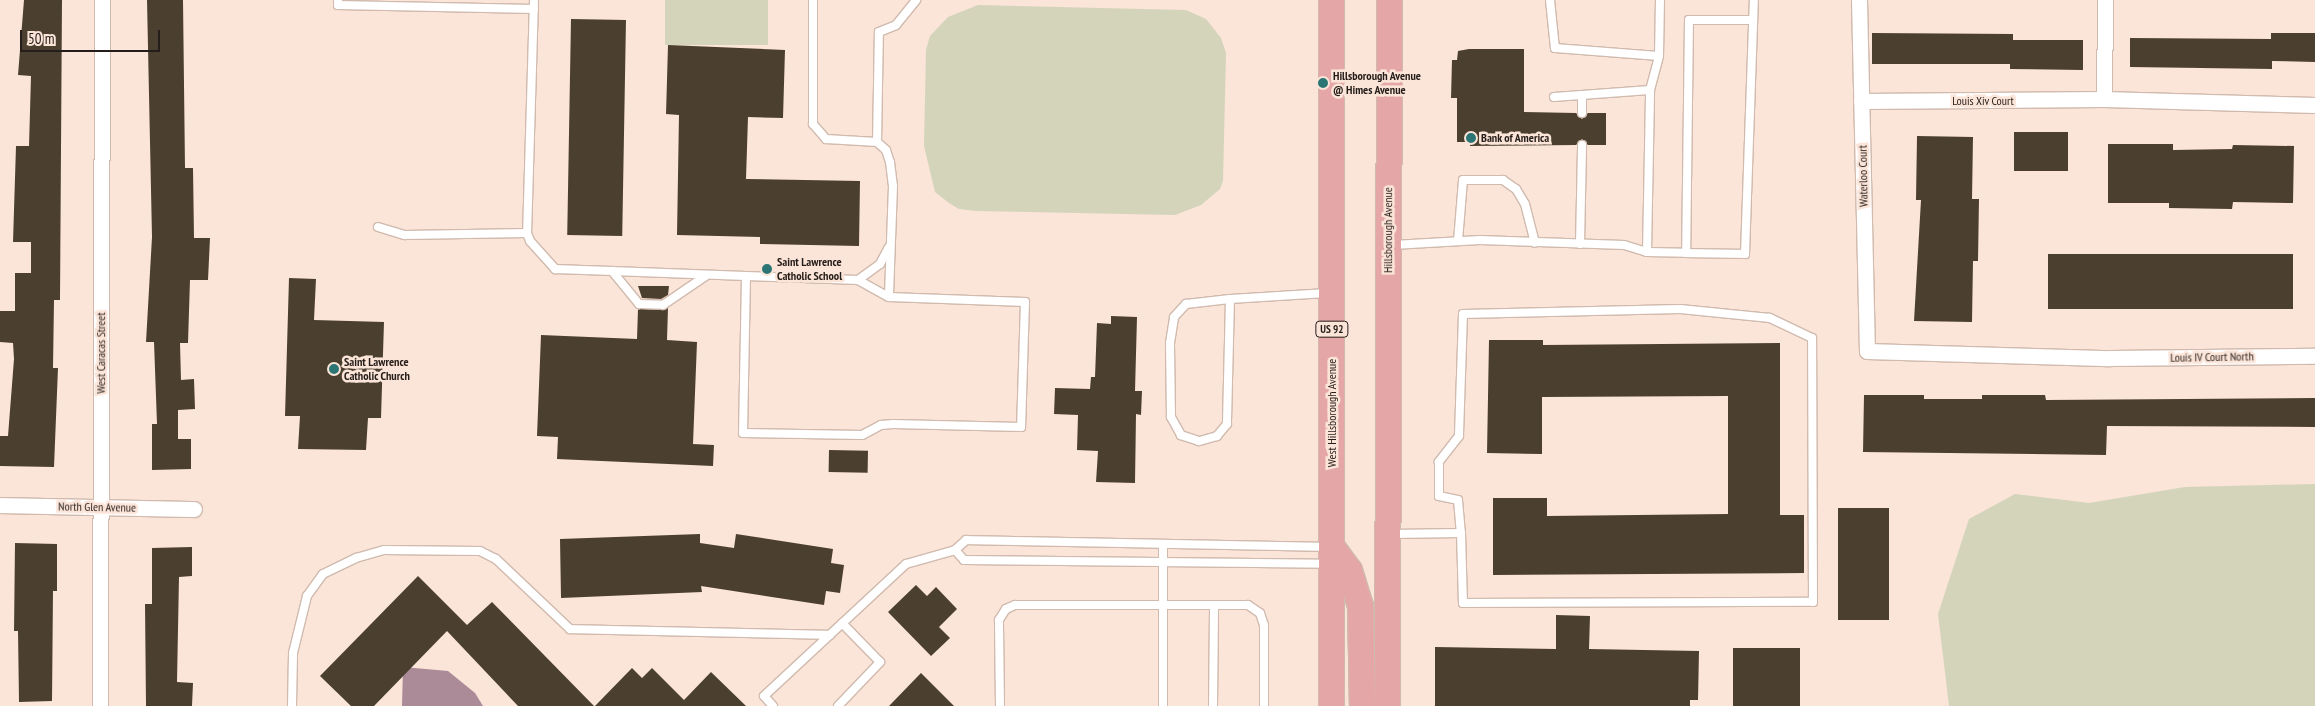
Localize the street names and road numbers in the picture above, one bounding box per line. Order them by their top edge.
street label: Louis Xiv Court [1952,94,2014,108]
street label: Waterloo Court [1855,145,1871,207]
street label: Hillsborough Avenue [1381,187,1395,273]
street label: West Caracas Street [94,312,108,394]
road number: US 92 [1314,320,1350,338]
street label: Louis IV Court North [2170,349,2254,365]
street label: West Hillsborough Avenue [1325,359,1339,467]
street label: North Glen Avenue [58,499,136,515]

